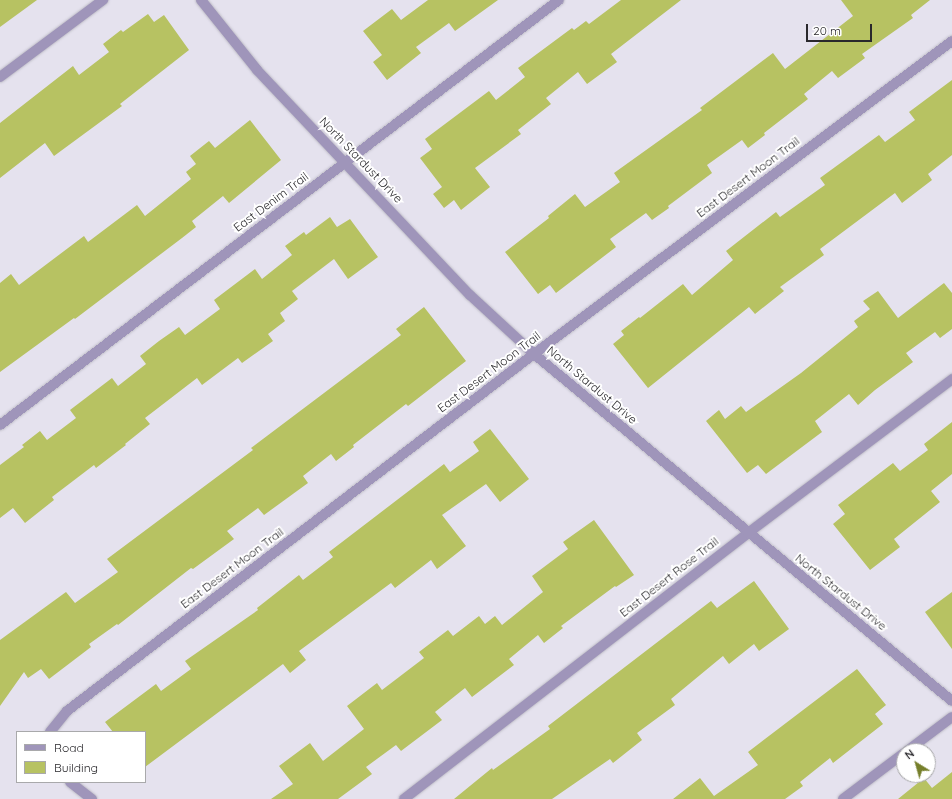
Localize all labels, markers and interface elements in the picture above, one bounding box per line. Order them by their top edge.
scale bar [808,16,874,42]
text: 20 m [813,23,841,38]
street label: North Stardust Drive [316,114,406,206]
street label: East Desert Moon Trail [694,134,802,220]
street label: East Denim Trail [231,169,311,235]
street label: East Desert Moon Trail [435,329,543,415]
street label: North Stardust Drive [544,343,640,427]
street label: East Desert Moon Trail [178,525,286,611]
street label: East Desert Rose Trail [617,534,721,620]
street label: North Stardust Drive [792,551,890,633]
legend [16,731,146,783]
text: Road [54,740,84,755]
north arrow [896,743,936,783]
text: N [902,746,917,762]
text: Building [54,760,98,775]

